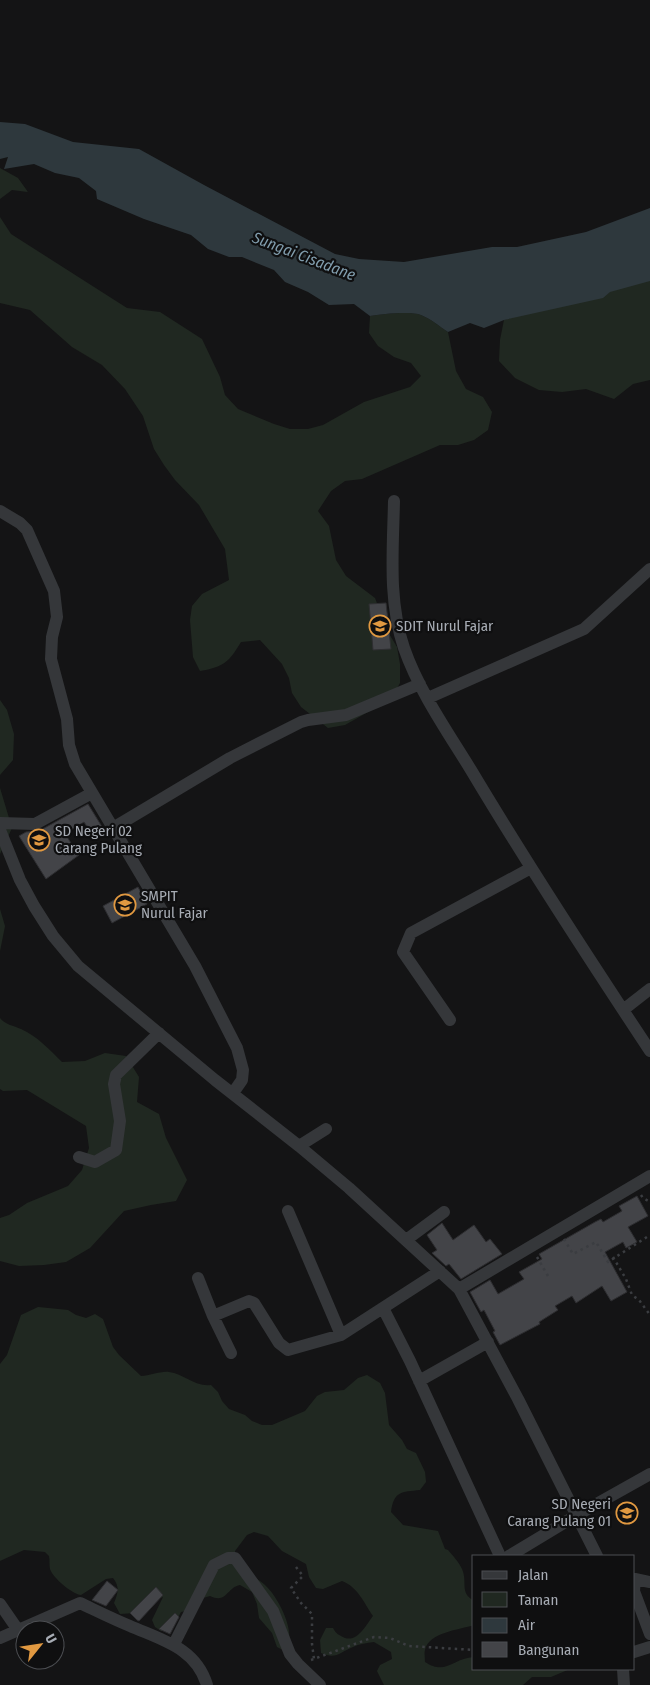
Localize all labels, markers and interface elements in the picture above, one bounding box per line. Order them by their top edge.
water label: Sungai Cisadane [249,227,359,285]
school or university icon: SDIT Nurul Fajar [368,614,392,638]
place label: SDIT Nurul Fajar [396,617,494,635]
place label: SD Negeri 02 Carang Pulang [55,822,142,857]
school or university icon: SD Negeri 02 Carang Pulang [27,828,51,852]
place label: SMPIT Nurul Fajar [141,887,209,922]
school or university icon: SMPIT Nurul Fajar [113,893,137,917]
place label: SD Negeri Carang Pulang 01 [507,1495,611,1530]
school or university icon: SD Negeri Carang Pulang 01 [615,1501,639,1525]
legend [472,1555,635,1670]
text: Jalan [518,1566,548,1584]
text: Taman [518,1591,558,1609]
text: Air [518,1616,536,1634]
north arrow [15,1620,65,1670]
text: U [41,1631,60,1647]
text: Bangunan [518,1641,579,1659]

